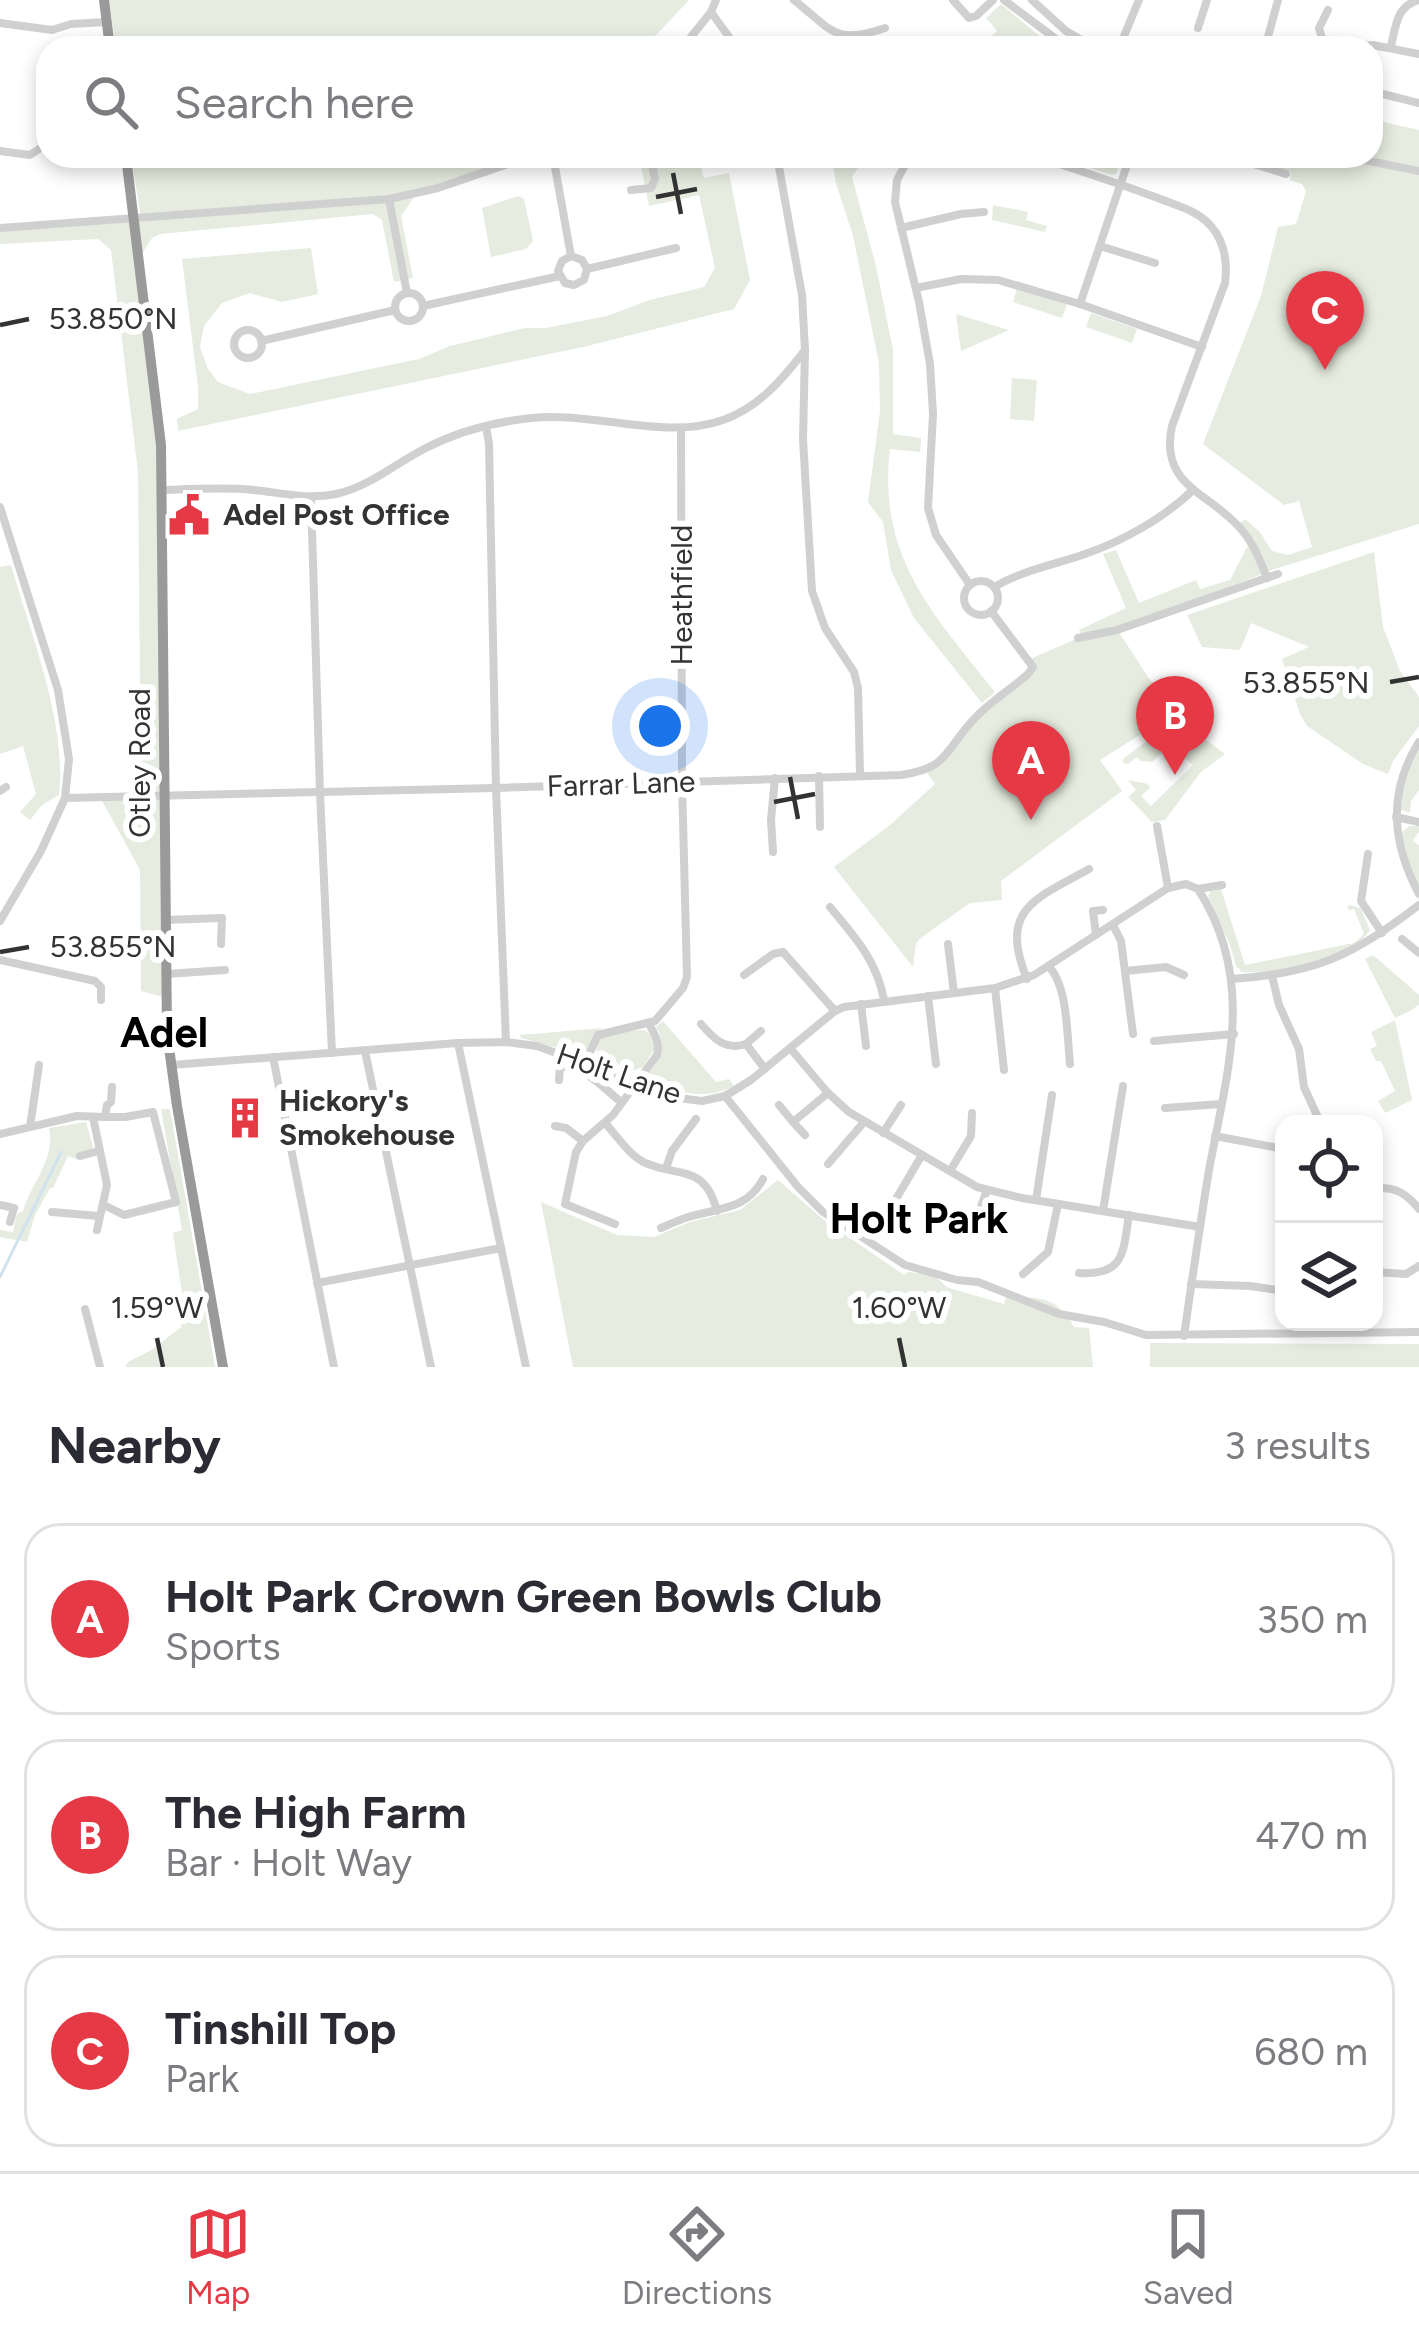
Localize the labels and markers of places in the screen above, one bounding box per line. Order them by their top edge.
pin: C [1286,271,1364,370]
public building icon: Adel Post Office [166,492,212,538]
place label: Adel Post Office [223,496,450,533]
pin: B [1136,676,1214,775]
pin: A [992,721,1070,820]
place label: Hickory's Smokehouse [279,1082,455,1153]
building icon: Hickory's Smokehouse [222,1095,268,1141]

